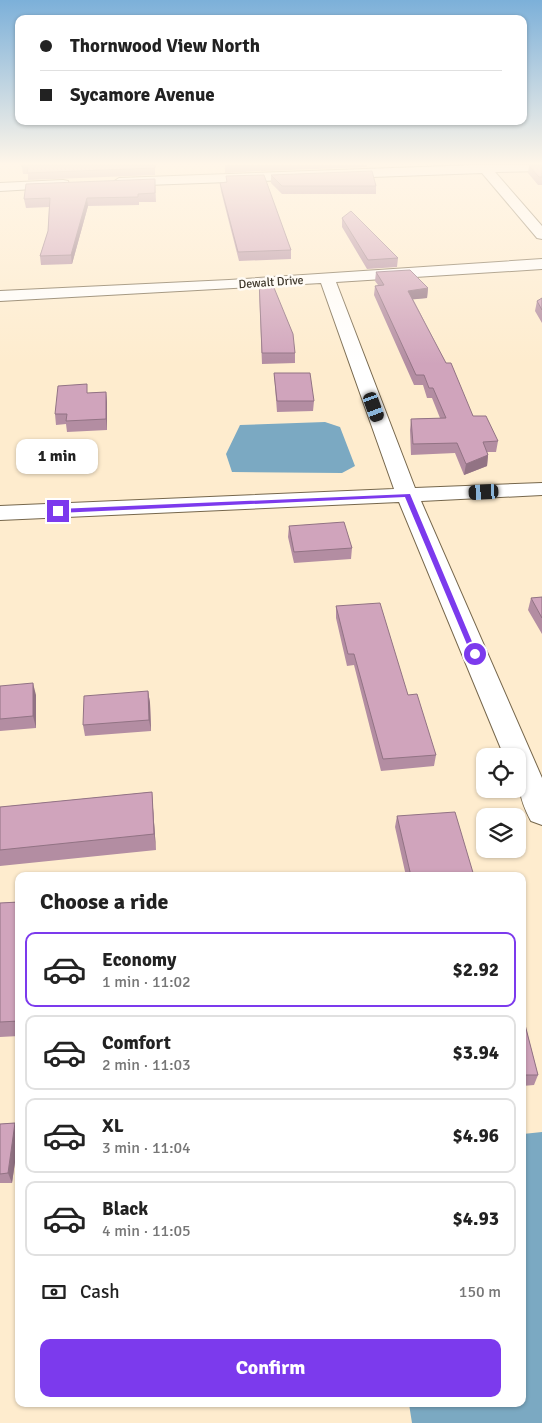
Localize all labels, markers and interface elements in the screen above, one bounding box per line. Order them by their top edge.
text: Thornwood View North [70,34,260,58]
text: Sycamore Avenue [70,83,215,107]
street label: Dewalt Drive [238,273,304,292]
car [361,390,386,424]
callout: 1 min [17,438,99,474]
text: 1 min [38,446,76,466]
car [468,484,499,500]
route end [47,500,69,522]
route start [464,643,486,665]
map controls [476,748,526,858]
button: locate [476,748,526,798]
button: layers [476,808,526,858]
text: Choose a ride [40,888,168,915]
icon: car [42,947,87,992]
text: Economy [102,948,176,972]
text: $2.92 [453,958,499,982]
text: 1 min · 11:02 [102,972,191,992]
icon: car [42,1030,87,1075]
text: Comfort [102,1031,171,1055]
text: $3.94 [453,1041,499,1065]
text: 2 min · 11:03 [102,1055,191,1075]
icon: car [42,1113,87,1158]
text: XL [102,1114,124,1138]
text: $4.96 [453,1124,499,1148]
text: 3 min · 11:04 [102,1138,191,1158]
icon: car [42,1196,87,1241]
text: Black [102,1197,148,1221]
text: $4.93 [453,1207,499,1231]
text: 4 min · 11:05 [102,1221,191,1241]
icon: cash [40,1278,68,1306]
text: Cash [80,1280,120,1304]
text: 150 m [459,1282,501,1302]
button: Confirm [40,1339,501,1397]

